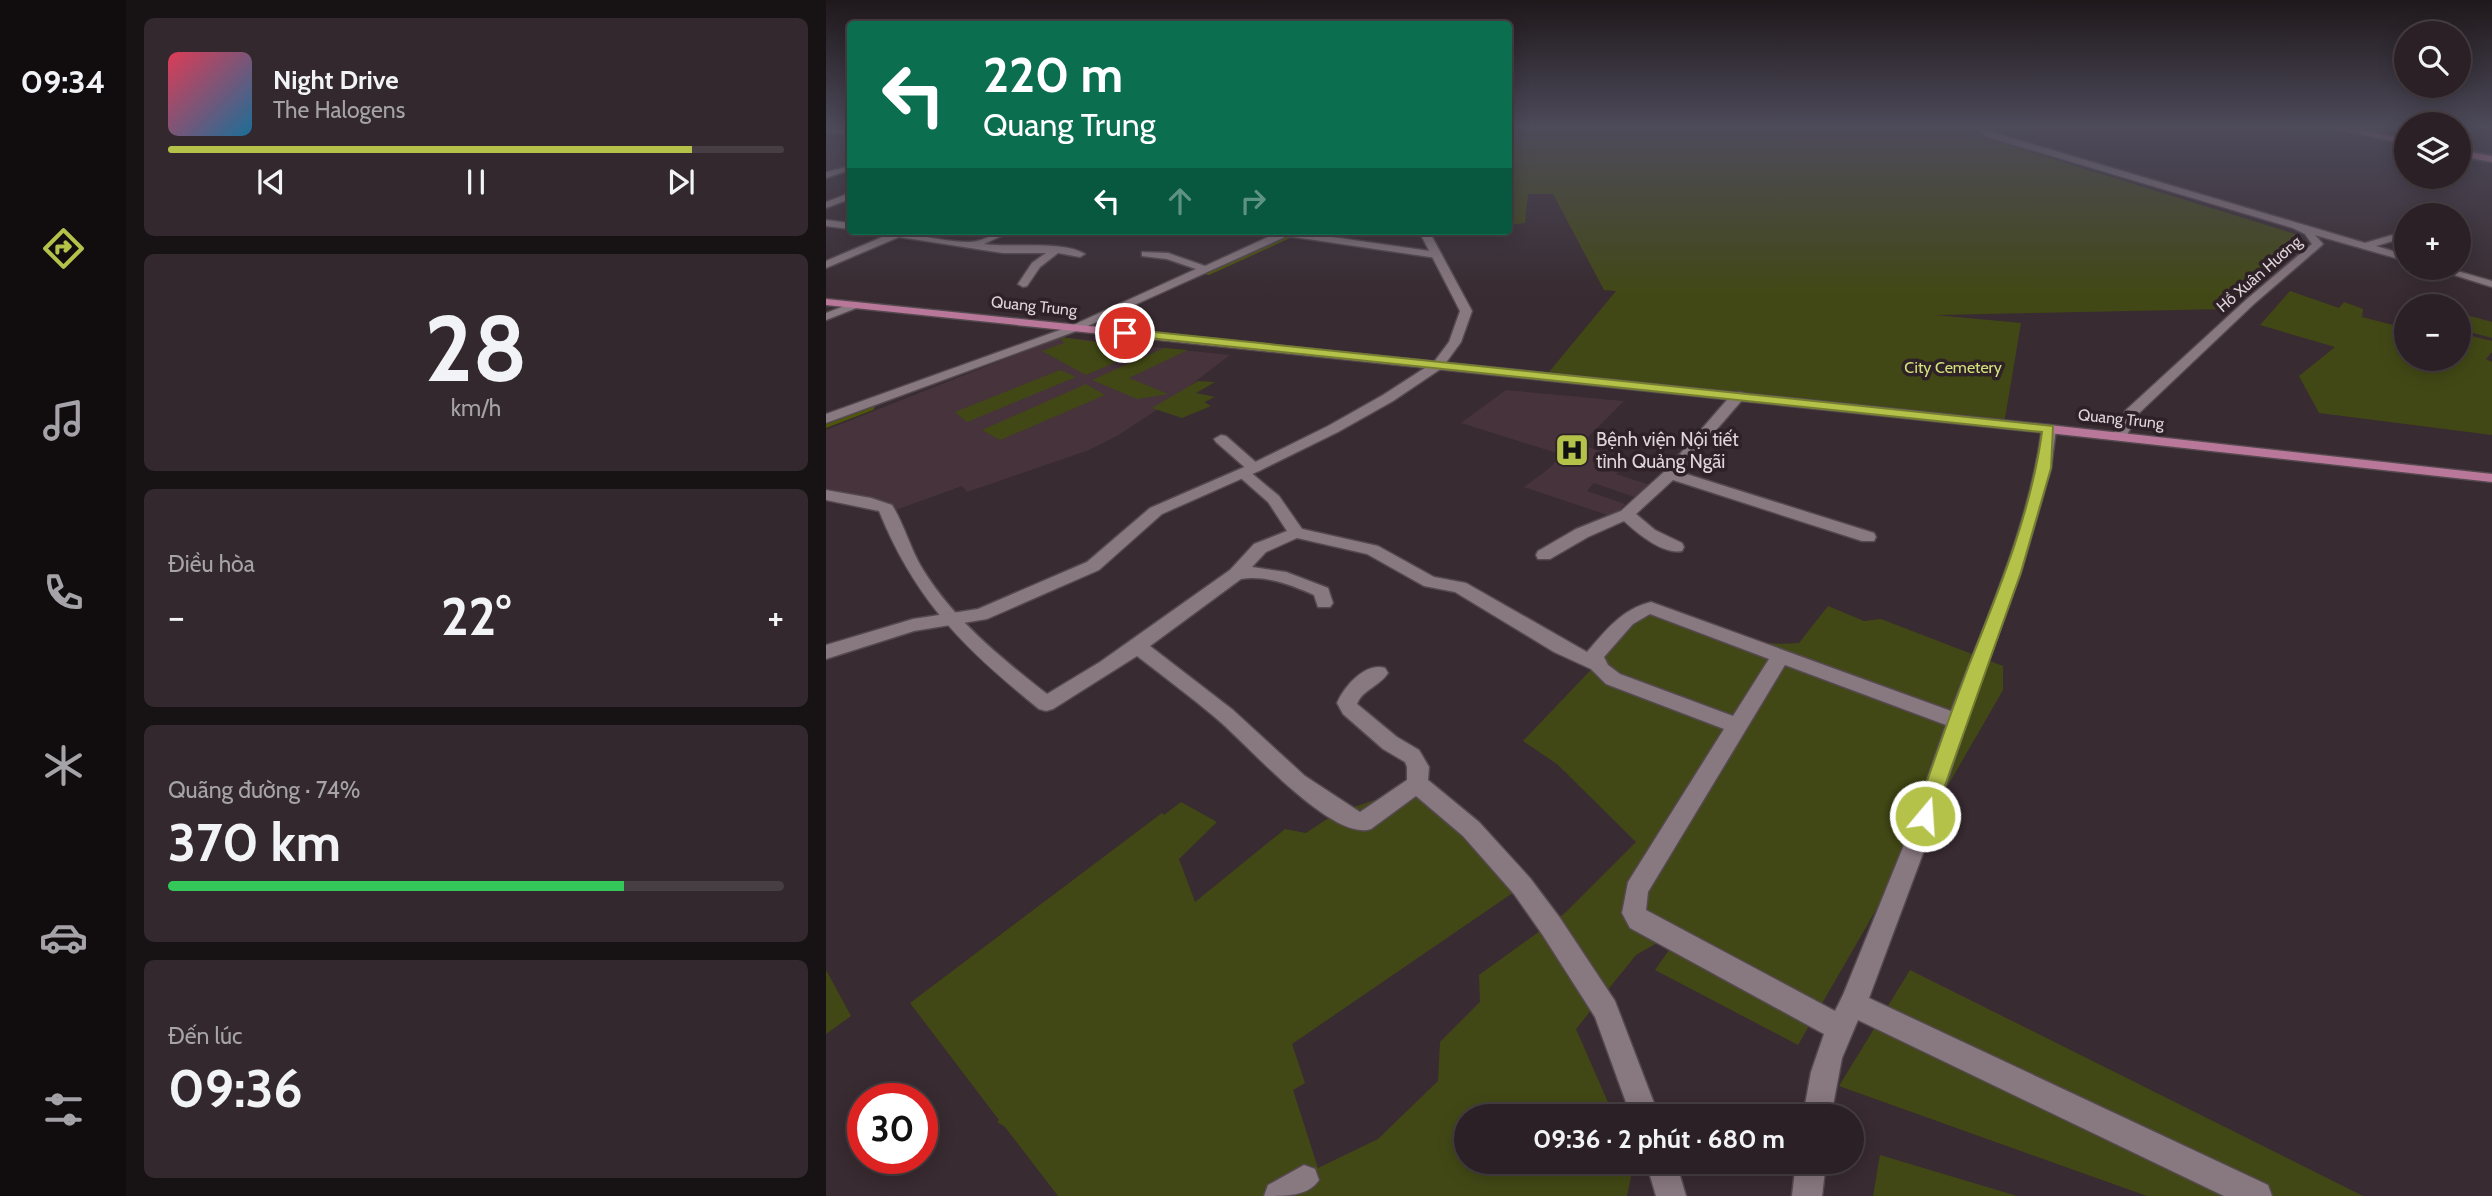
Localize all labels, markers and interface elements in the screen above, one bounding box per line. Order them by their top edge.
map controls [2394,21,2471,371]
button: search [2394,21,2471,98]
text: 220 m [983,45,1123,104]
icon: left [868,49,959,140]
text: 09:34 [21,62,105,101]
text: Night Drive [273,64,399,96]
text: The Halogens [273,96,405,124]
text: Quang Trung [983,105,1156,144]
button: layers [2394,112,2471,189]
icon: previous [252,163,290,201]
icon: pause [457,163,495,201]
icon: next [662,163,700,201]
icon: left [1088,182,1126,220]
icon: ahead [1161,182,1199,220]
icon: right [1234,182,1272,220]
button: + [2394,203,2471,280]
icon: directions [39,224,88,273]
street label: Hồ Xuân Hương [2213,231,2306,316]
street label: Quang Trung [990,292,1079,320]
text: 28 [424,293,528,404]
button: − [2394,294,2471,371]
pin [1095,303,1155,363]
icon: arrive [1106,314,1144,352]
park label: City Cemetery [1904,358,2002,377]
text: km/h [451,394,501,422]
icon: music [39,396,88,445]
street label: Quang Trung [2077,405,2166,433]
place label: Bệnh viện Nội tiết tỉnh Quảng Ngãi [1596,428,1739,473]
hospital icon: Bệnh viện Nội tiết tỉnh Quảng Ngãi [1553,431,1591,469]
text: Điều hòa [168,550,255,578]
icon: phone [39,568,88,617]
text: 22° [441,585,511,648]
text: − [168,593,185,640]
text: + [767,593,784,640]
icon: climate [39,741,88,790]
text: Quãng đường · 74% [168,776,361,804]
position arrow [1888,779,1962,853]
text: 370 km [168,811,341,874]
icon: car [39,913,88,962]
text: Đến lúc [168,1022,243,1050]
text: 09:36 [168,1057,303,1120]
speed limit sign: 30 [847,1083,938,1174]
icon: filters [39,1085,88,1134]
text: 09:36 · 2 phút · 680 m [1533,1123,1785,1155]

